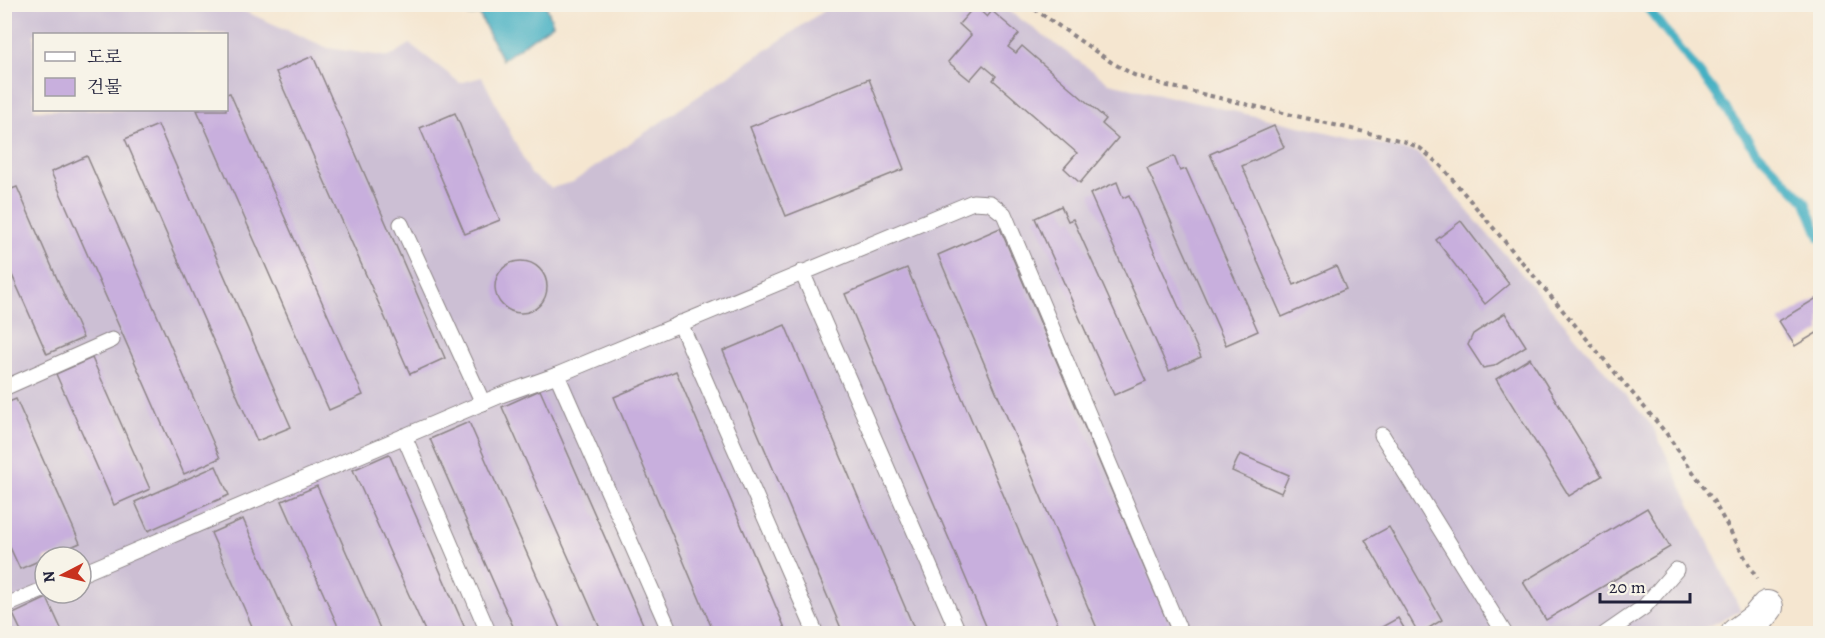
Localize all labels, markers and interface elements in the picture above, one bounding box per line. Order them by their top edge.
legend [33,33,228,111]
text: 도로 [87,45,122,69]
text: 건물 [87,75,122,99]
north arrow [33,545,93,605]
scale bar [1600,566,1690,604]
text: N [37,569,61,584]
text: 20 m [1609,575,1646,599]

